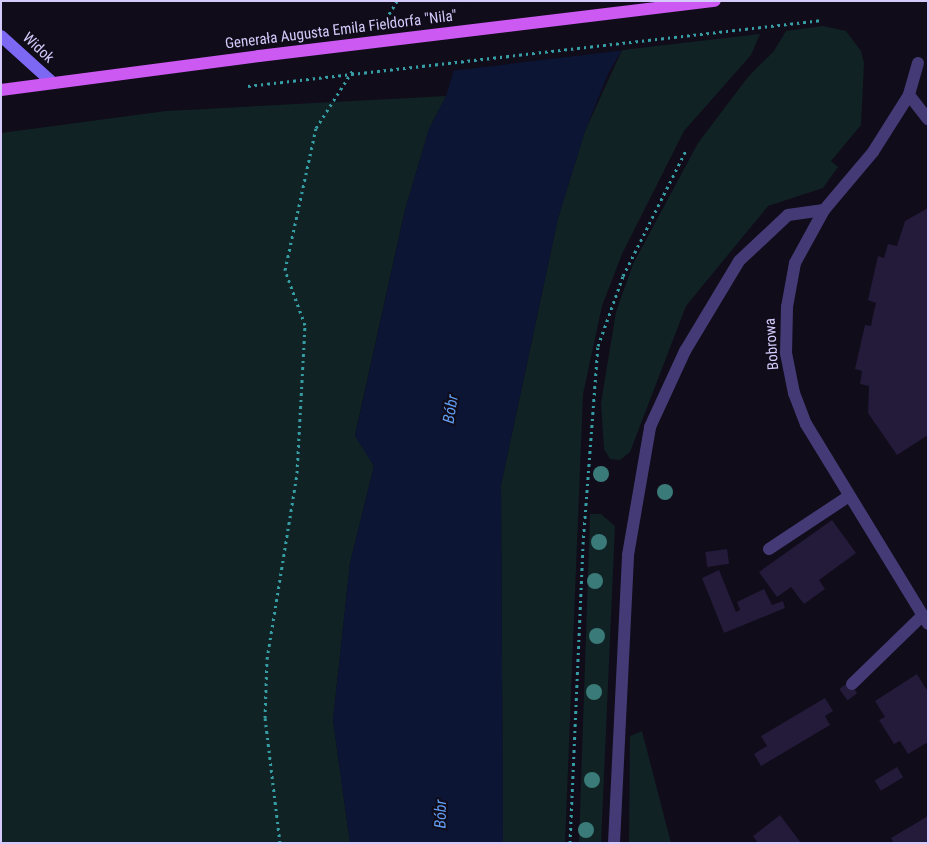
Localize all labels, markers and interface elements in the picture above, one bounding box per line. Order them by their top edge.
street label: Generała Augusta Emila Fieldorfa "Nila" [224,7,458,53]
street label: Widok [18,29,58,67]
street label: Bobrowa [761,317,783,371]
water label: Bóbr [439,393,463,425]
water label: Bóbr [431,800,451,828]

